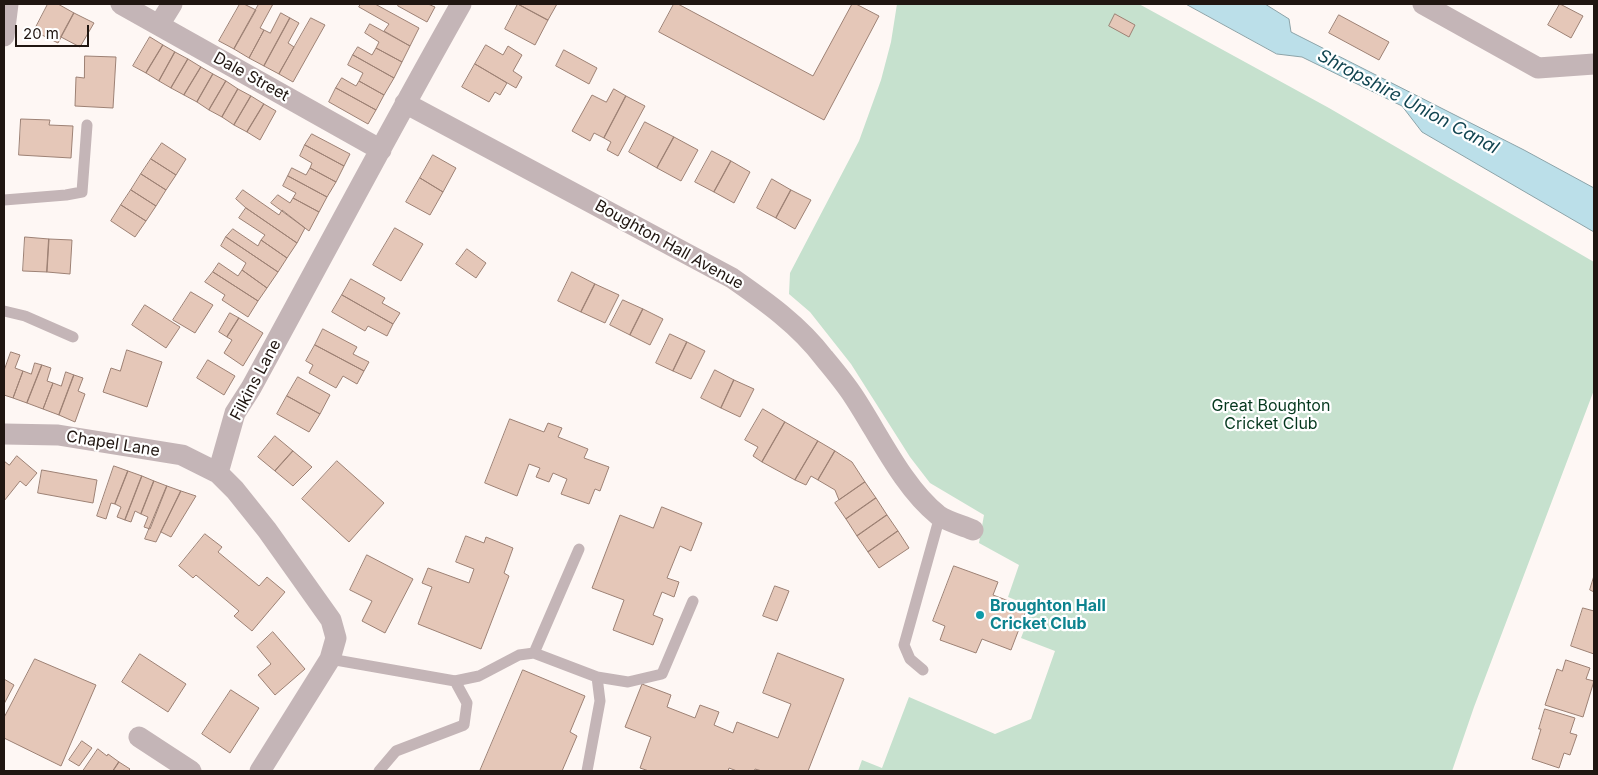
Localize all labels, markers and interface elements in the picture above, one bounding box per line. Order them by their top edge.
scale bar [18,15,91,47]
text: 20 m [23,24,59,43]
water label: Shropshire Union Canal [1314,45,1502,159]
street label: Dale Street [210,48,292,106]
street label: Boughton Hall Avenue [591,196,747,294]
street label: Filkins Lane [227,336,285,424]
park label: Great Boughton Cricket Club [1212,396,1330,434]
street label: Chapel Lane [65,427,161,461]
place label: Broughton Hall Cricket Club [990,596,1106,634]
marker: Broughton Hall Cricket Club [974,609,986,621]

